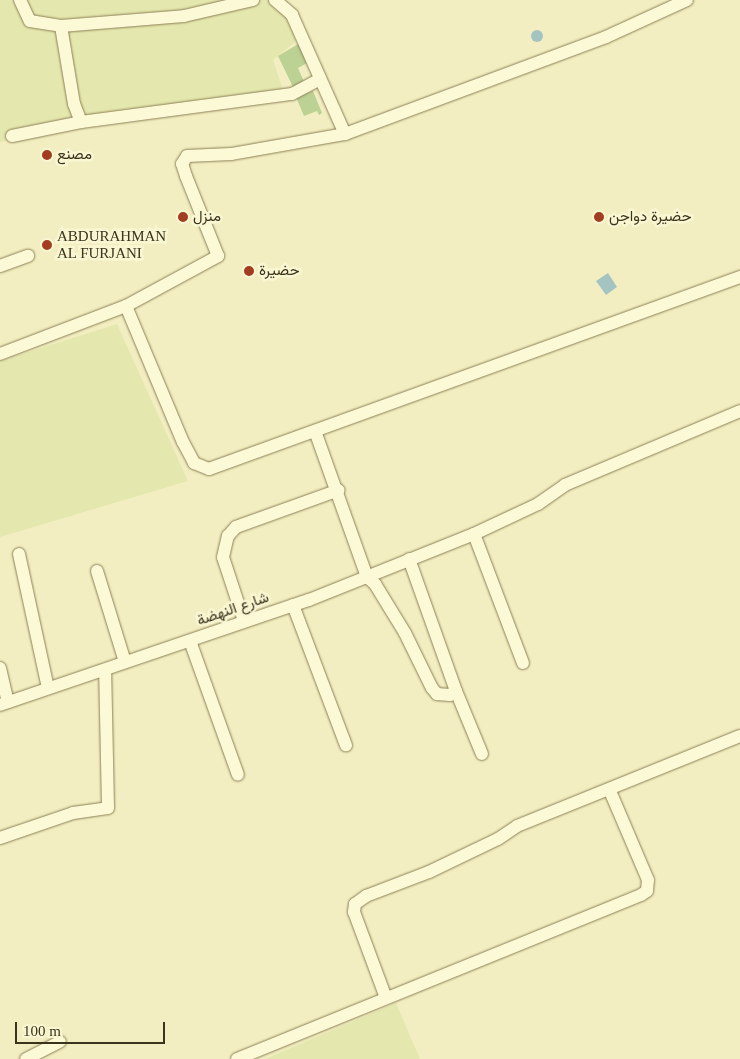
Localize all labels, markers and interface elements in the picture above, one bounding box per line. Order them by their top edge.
place label: مصنع [57,146,92,164]
marker: مصنع [41,149,53,161]
place label: منزل [193,208,221,226]
place label: حضيرة دواجن [609,208,691,226]
marker: منزل [177,211,189,223]
marker: حضيرة دواجن [593,211,605,223]
place label: ABDURAHMAN AL FURJANI [57,227,166,262]
marker: ABDURAHMAN AL FURJANI [41,239,53,251]
place label: حضيرة [259,262,300,280]
marker: حضيرة [243,265,255,277]
street label: شارع النهضة [195,588,271,630]
scale bar [18,1012,168,1044]
text: 100 m [23,1023,61,1039]

